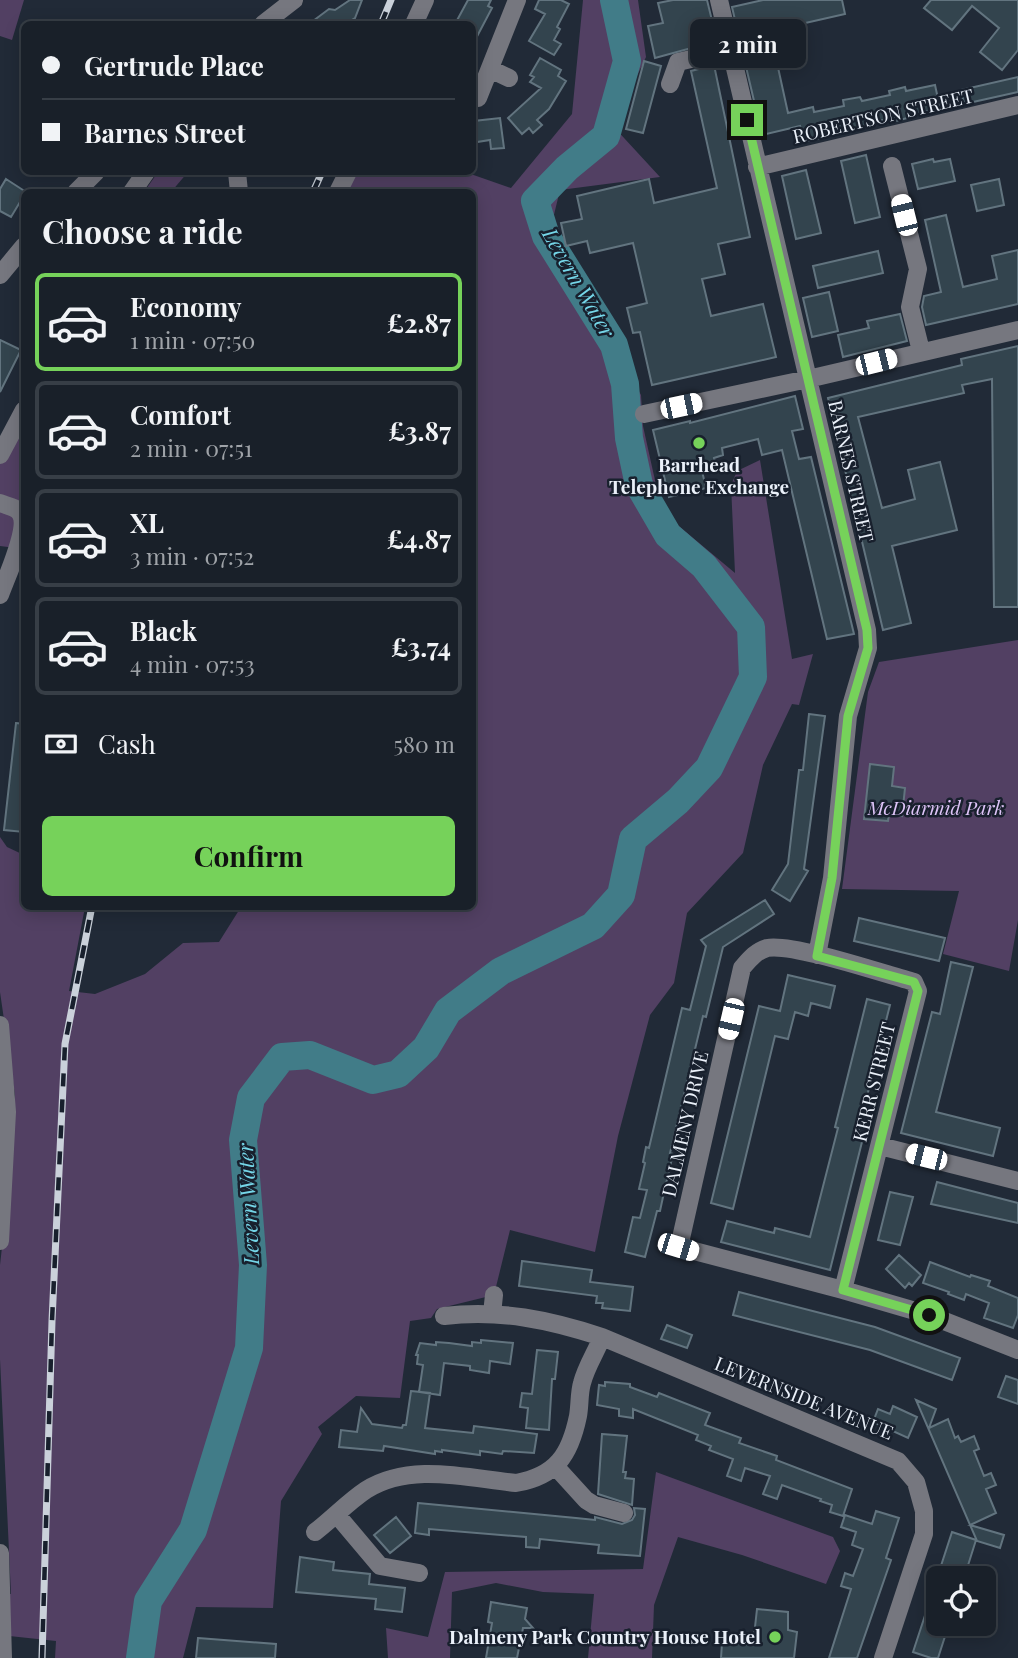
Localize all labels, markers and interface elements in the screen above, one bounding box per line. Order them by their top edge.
callout: 2 min [689,18,805,68]
text: 2 min [718,28,778,59]
text: Gertrude Place [84,48,264,83]
street label: ROBERTSON STREET [790,81,976,149]
route end [731,104,763,136]
text: Barnes Street [84,115,246,150]
car [889,192,920,238]
text: Choose a ride [42,209,243,252]
water label: Levern Water [537,221,623,343]
text: Economy [130,289,241,324]
icon: car [46,291,109,354]
text: £2.87 [387,305,451,340]
text: 1 min · 07:50 [130,324,255,355]
car [854,347,899,377]
car [659,391,704,421]
text: Comfort [130,397,231,432]
street label: BARNES STREET [823,397,881,544]
icon: car [46,399,109,462]
text: £3.87 [388,413,451,448]
text: 2 min · 07:51 [130,432,252,463]
marker: Barrhead Telephone Exchange [691,435,707,451]
place label: Barrhead Telephone Exchange [609,451,789,499]
text: XL [130,505,164,540]
icon: car [46,507,109,570]
text: £4.87 [387,521,451,556]
text: 3 min · 07:52 [130,540,254,571]
text: Black [130,613,197,648]
icon: car [46,615,109,678]
text: £3.74 [391,629,451,664]
text: 4 min · 07:53 [130,648,255,679]
icon: cash [42,725,80,763]
text: Cash [98,726,156,761]
text: 580 m [394,728,455,759]
park label: McDiarmid Park [867,794,1005,820]
button: Confirm [42,816,455,896]
car [717,996,746,1042]
street label: KERR STREET [846,1019,901,1144]
street label: DALMENY DRIVE [655,1048,713,1199]
water label: Levern Water [230,1141,264,1267]
car [904,1142,949,1172]
car [655,1231,702,1263]
route start [913,1299,945,1331]
street label: LEVERNSIDE AVENUE [711,1349,898,1445]
map controls [926,1566,996,1636]
button: locate [926,1566,996,1636]
place label: Dalmeny Park Country House Hotel [449,1623,761,1649]
marker: Dalmeny Park Country House Hotel [767,1629,783,1645]

